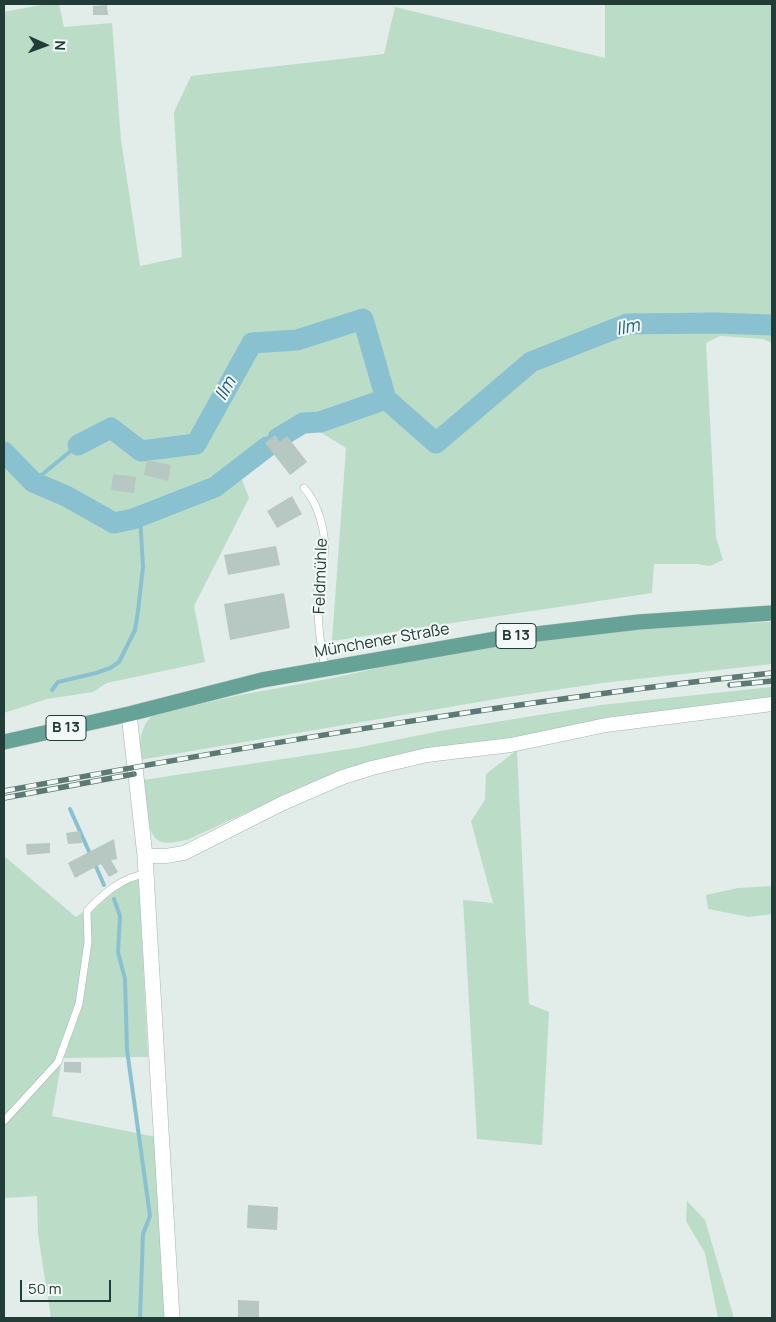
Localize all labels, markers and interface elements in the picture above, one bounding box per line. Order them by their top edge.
north arrow [20,20,70,70]
text: N [51,40,70,51]
water label: Ilm [614,315,642,341]
water label: Ilm [211,373,241,405]
street label: Feldmühle [310,538,332,614]
street label: Münchener Straße [313,620,451,662]
road number: B 13 [496,624,536,648]
road number: B 13 [46,716,86,740]
scale bar [22,1270,114,1302]
text: 50 m [28,1278,62,1299]

